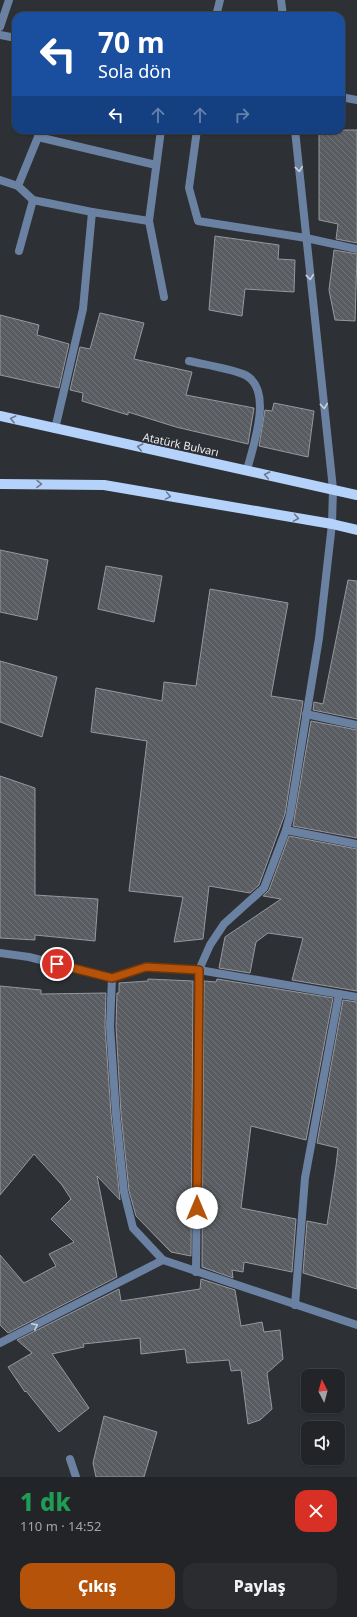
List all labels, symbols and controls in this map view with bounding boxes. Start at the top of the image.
text: 70 m [98,23,165,61]
icon: left [32,28,84,80]
text: Sola dön [98,59,171,83]
icon: left [105,104,127,126]
icon: ahead [147,104,169,126]
icon: ahead [189,104,211,126]
icon: right [231,104,253,126]
one-way arrow [294,166,303,172]
one-way arrow [306,274,315,280]
one-way arrow [319,403,328,409]
one-way arrow [10,416,17,424]
street label: Atatürk Bulvarı [142,429,220,459]
one-way arrow [137,444,144,452]
one-way arrow [264,471,271,479]
one-way arrow [36,480,42,488]
one-way arrow [165,491,171,500]
one-way arrow [293,513,299,522]
pin [40,947,74,981]
icon: arrive [46,953,68,975]
position arrow [176,1187,218,1229]
one-way arrow [31,1323,38,1331]
north arrow [301,1369,345,1413]
map controls [301,1369,345,1465]
button: sound [301,1421,345,1465]
text: 1 dk [20,1485,71,1518]
button: close [295,1490,337,1532]
text: 110 m · 14:52 [20,1517,101,1535]
button: Çıkış [20,1563,175,1609]
button: Paylaş [183,1563,337,1609]

